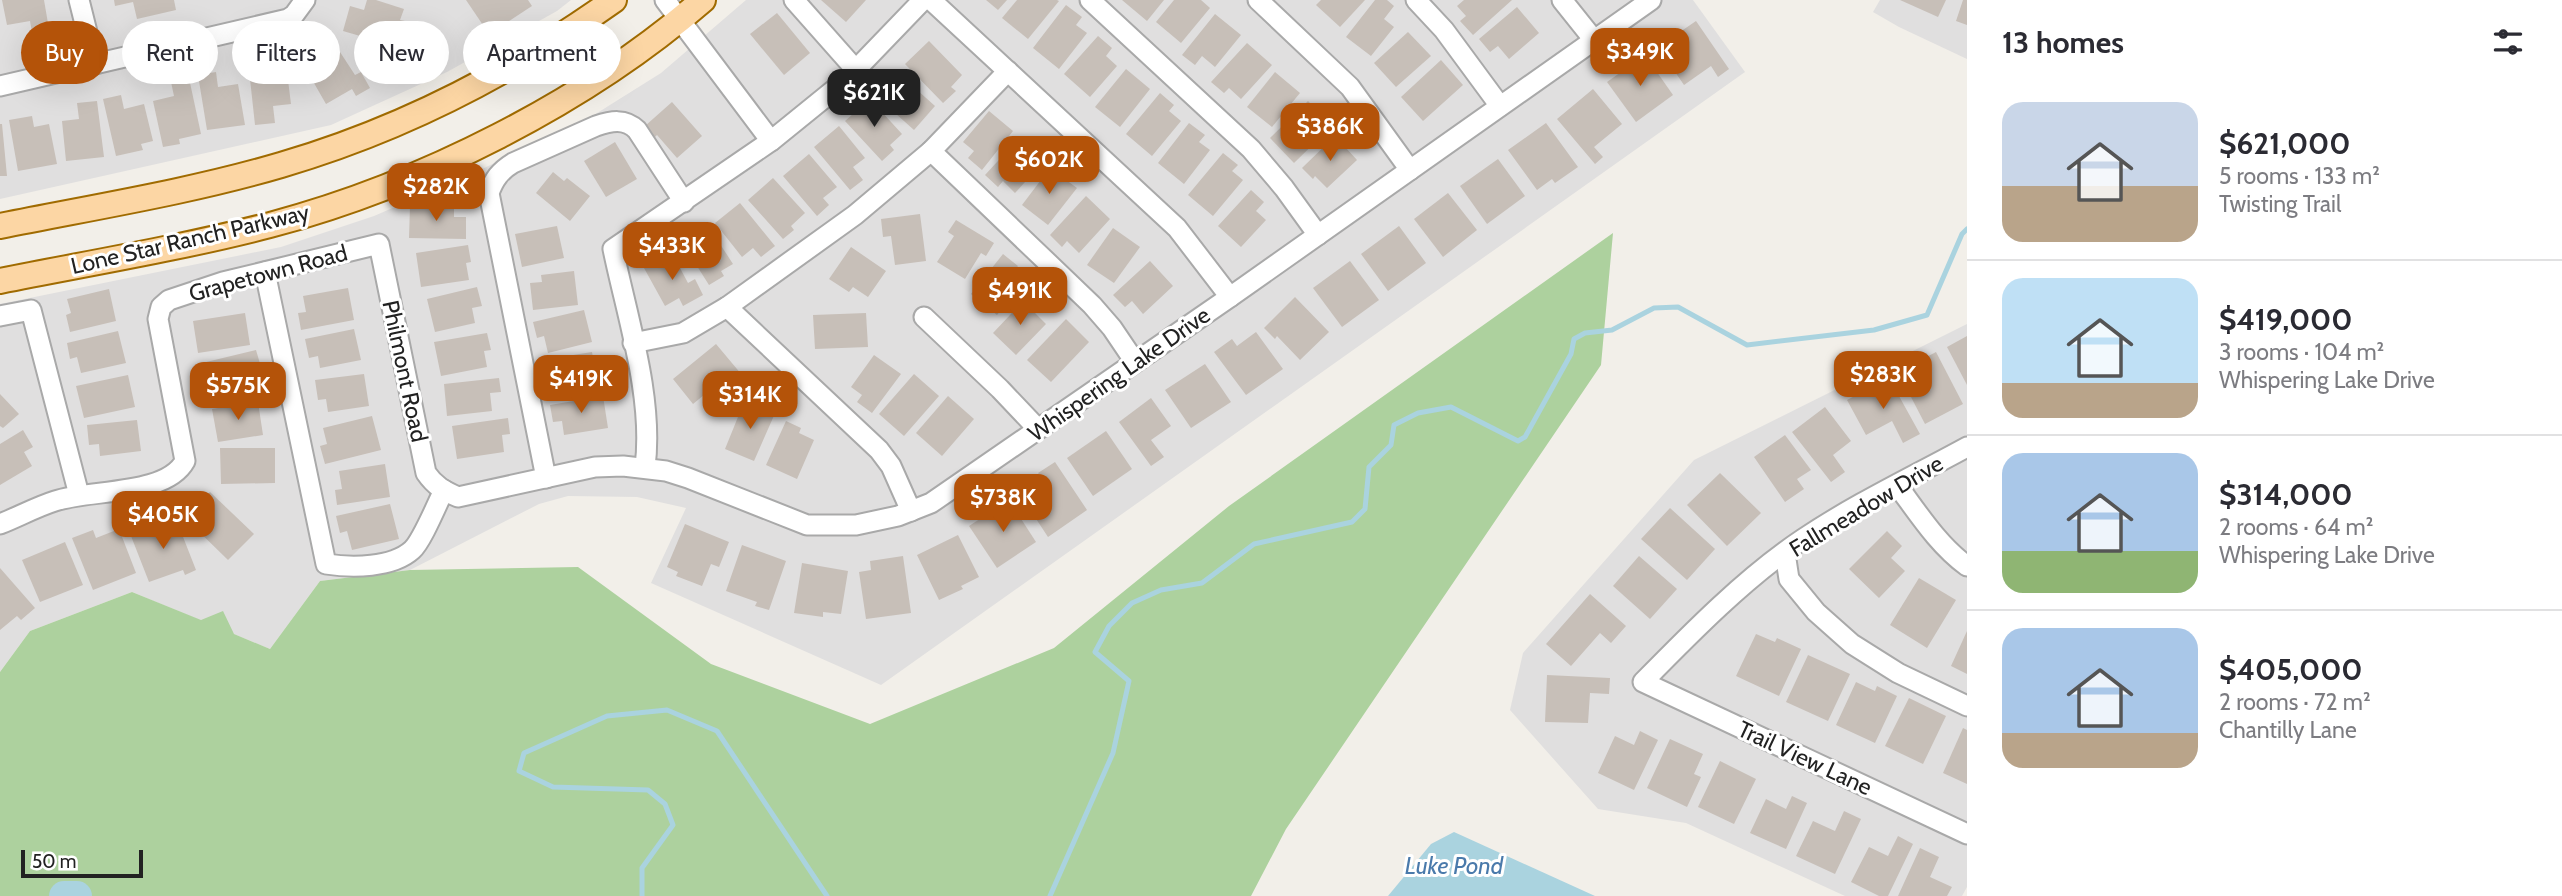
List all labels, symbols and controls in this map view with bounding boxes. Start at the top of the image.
chip: Buy [21,21,108,84]
chip: Rent [122,21,218,84]
chip: Filters [232,21,340,84]
chip: New [354,21,449,84]
chip: Apartment [463,21,621,84]
icon: filters [2489,23,2527,61]
text: 13 homes [2002,24,2124,61]
pin: $349K [1591,28,1689,88]
text: $349K [1606,37,1674,65]
pin: $621K [825,69,923,129]
text: $621K [843,78,905,106]
pin: $386K [1281,104,1379,163]
text: $386K [1297,112,1363,140]
text: $621,000 [2219,125,2350,162]
icon: home [2058,130,2142,214]
pin: $602K [1000,136,1098,196]
text: $602K [1014,145,1084,173]
text: 5 rooms · 133 m² [2219,162,2380,190]
pin: $282K [387,164,485,223]
text: $282K [403,172,469,200]
text: Twisting Trail [2219,190,2341,218]
street label: Lone Star Ranch Parkway [68,198,312,280]
pin: $433K [623,222,721,282]
text: $433K [639,231,705,259]
street label: Grapetown Road [186,238,350,308]
pin: $491K [971,268,1069,327]
text: $491K [988,276,1052,304]
street label: Philmont Road [376,298,434,444]
street label: Whispering Lake Drive [1023,301,1216,447]
text: $419,000 [2219,301,2352,338]
icon: home [2058,306,2142,390]
text: 3 rooms · 104 m² [2219,338,2384,366]
pin: $283K [1834,352,1932,411]
pin: $419K [532,356,630,415]
text: $283K [1850,360,1916,388]
pin: $575K [189,362,287,422]
text: $419K [549,364,613,392]
text: Whispering Lake Drive [2219,366,2435,394]
text: $575K [206,371,270,399]
pin: $314K [701,372,799,431]
text: $314K [719,380,781,408]
street label: Fallmeadow Drive [1784,449,1948,563]
pin: $738K [954,475,1052,534]
text: $314,000 [2219,476,2353,513]
icon: home [2058,481,2142,565]
text: $738K [970,483,1036,511]
pin: $405K [114,491,212,551]
text: $405K [128,500,198,528]
text: 2 rooms · 64 m² [2219,513,2373,541]
text: Whispering Lake Drive [2219,541,2435,569]
text: $405,000 [2219,651,2363,688]
icon: home [2058,656,2142,740]
text: 2 rooms · 72 m² [2219,688,2371,716]
street label: Trail View Lane [1734,715,1877,801]
text: Chantilly Lane [2219,716,2357,744]
scale bar [21,847,144,879]
text: 50 m [32,850,76,873]
water label: Luke Pond [1405,851,1504,880]

